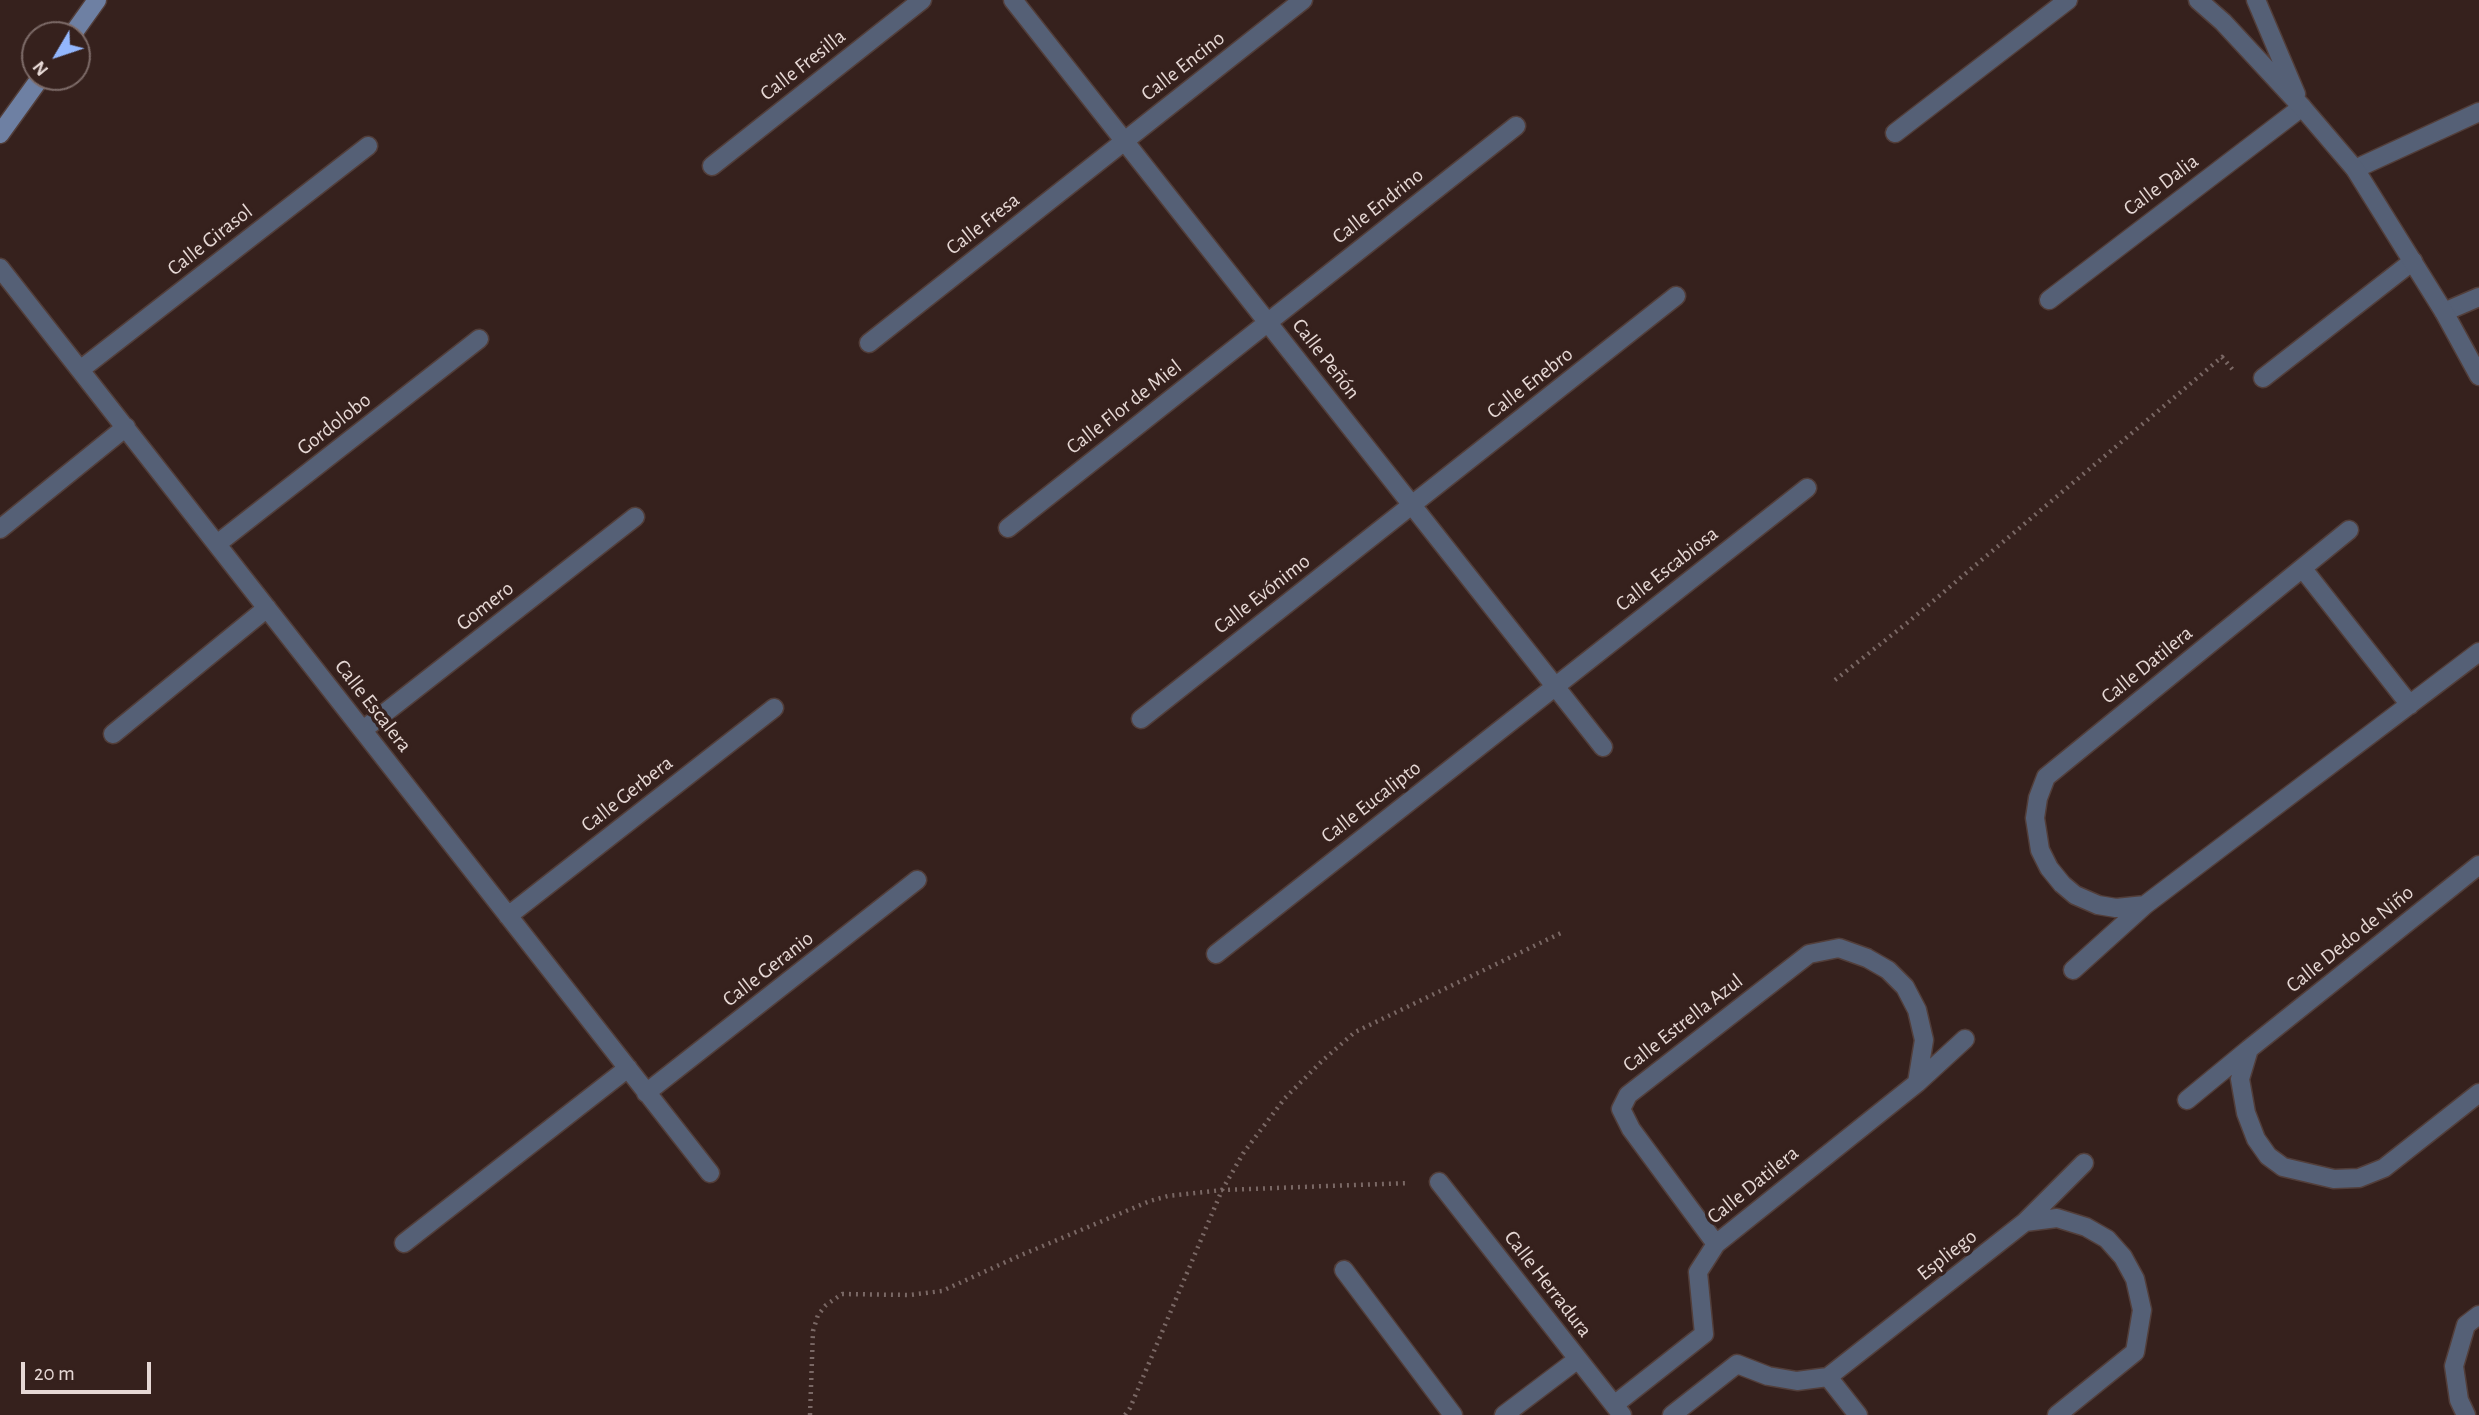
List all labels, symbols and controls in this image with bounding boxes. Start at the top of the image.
north arrow [21,21,91,91]
street label: Calle Fresilla [755,24,851,106]
street label: Calle Encino [1136,26,1230,106]
text: N [29,57,52,79]
street label: Calle Dalia [2119,149,2203,221]
street label: Calle Endrino [1327,163,1429,249]
street label: Calle Fresa [941,187,1025,261]
street label: Calle Girasol [162,199,258,281]
street label: Calle Peñón [1287,314,1365,404]
street label: Calle Enebro [1482,342,1578,424]
street label: Calle Flor de Miel [1061,354,1187,460]
street label: Gordolobo [292,387,376,461]
street label: Calle Escabiosa [1611,521,1723,617]
street label: Calle Evónimo [1209,549,1315,639]
street label: Gomero [451,576,519,636]
street label: Calle Datilera [2096,620,2198,710]
street label: Calle Escalera [329,655,417,757]
street label: Calle Gerbera [576,750,678,838]
street label: Calle Eucalipto [1316,755,1426,849]
street label: Calle Dedo de Niño [2281,880,2419,998]
street label: Calle Geranio [718,926,818,1012]
street label: Calle Estrella Azul [1618,968,1748,1078]
street label: Calle Datilera [1702,1140,1804,1230]
street label: Espliego [1912,1224,1982,1286]
street label: Calle Herradura [1499,1226,1597,1342]
scale bar [24,1348,154,1392]
text: 20 m [34,1363,75,1384]

